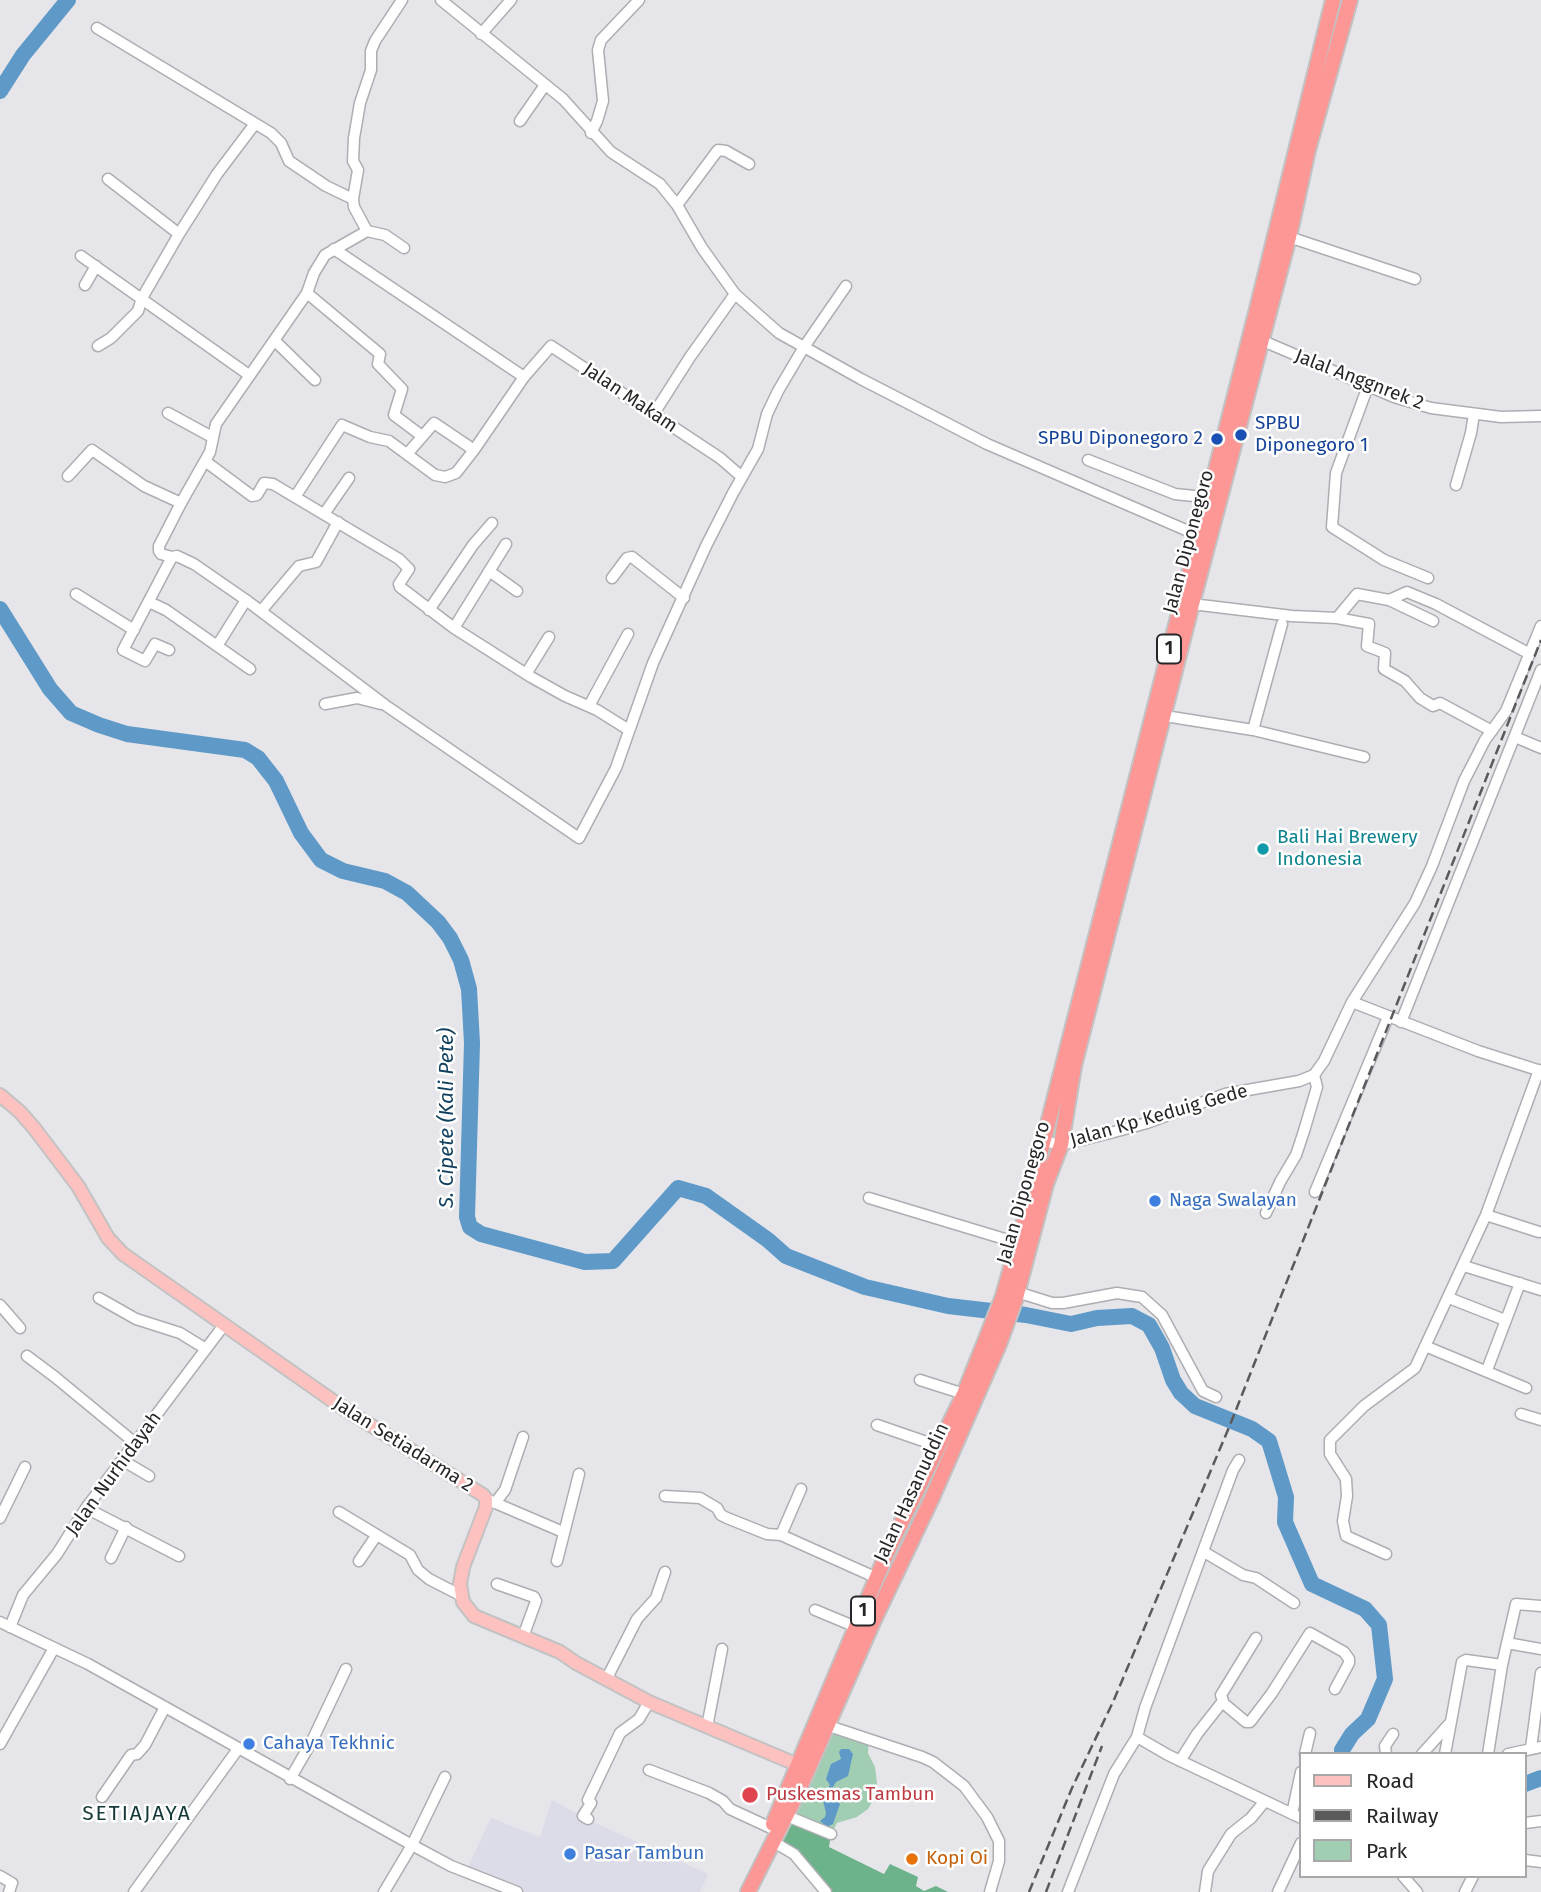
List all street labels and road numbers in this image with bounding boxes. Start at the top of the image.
street label: Jalal Anggnrek 2 [1291,345,1427,415]
street label: Jalan Makam [578,358,682,438]
street label: Jalan Diponegoro [1159,468,1219,616]
road number: 1 [1157,634,1181,664]
street label: Jalan Kp Keduig Gede [1068,1080,1250,1152]
street label: Jalan Diponegoro [993,1119,1055,1267]
street label: Jalan Setiadarma 2 [329,1393,477,1497]
street label: Jalan Nurhidayah [61,1408,167,1540]
street label: Jalan Hasanuddin [870,1420,954,1566]
road number: 1 [851,1596,875,1626]

